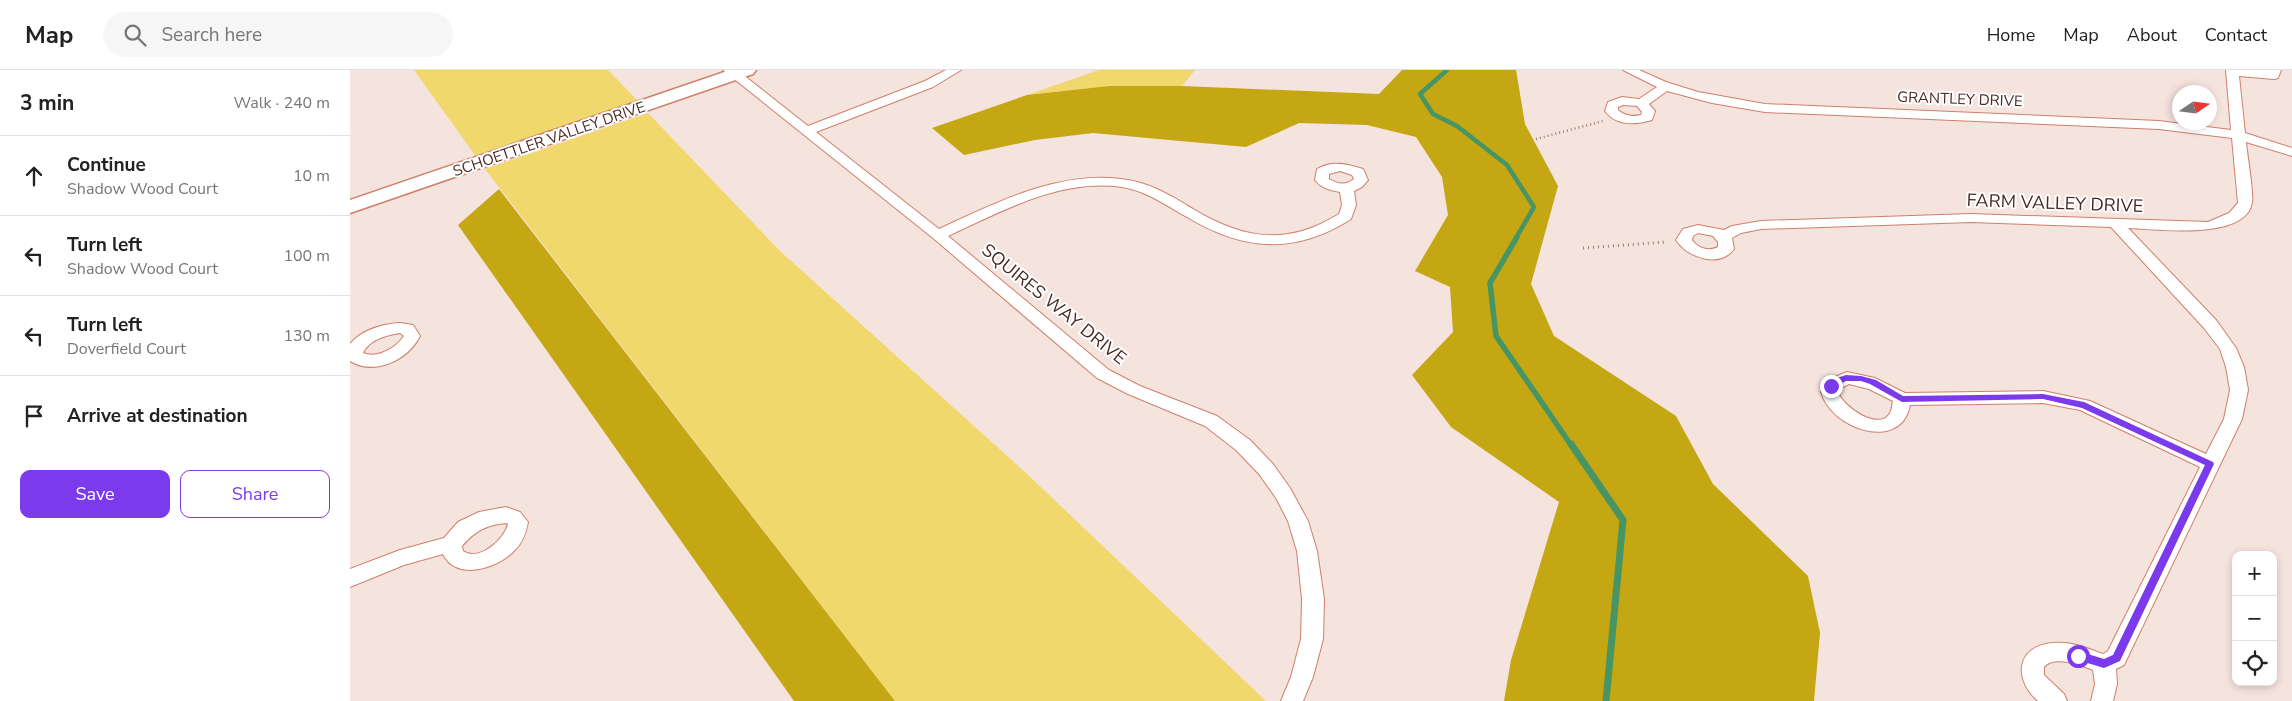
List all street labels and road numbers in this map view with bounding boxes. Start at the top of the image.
street label: GRANTLEY DRIVE [1897,87,2023,111]
street label: SCHOETTLER VALLEY DRIVE [450,97,648,181]
street label: FARM VALLEY DRIVE [1966,188,2144,218]
street label: SQUIRES WAY DRIVE [977,238,1131,370]

